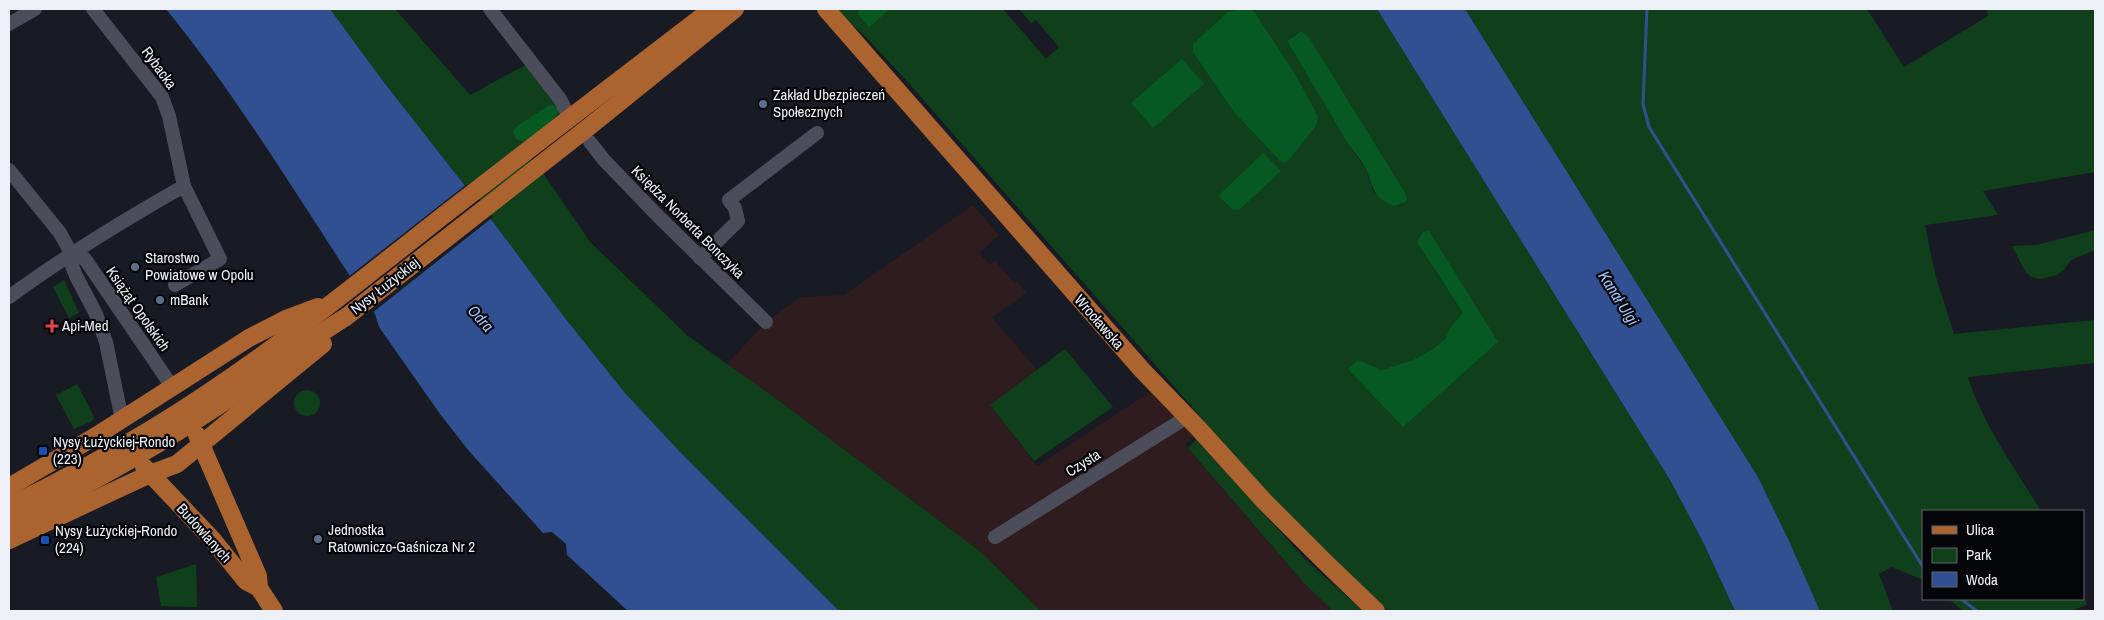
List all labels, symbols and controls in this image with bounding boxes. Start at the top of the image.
street label: Rybacka [137,42,182,93]
place label: Zakład Ubezpieczeń Społecznych [773,84,885,122]
marker: Zakład Ubezpieczeń Społecznych [757,98,769,110]
street label: Księdza Norberta Bonczyka [627,160,750,283]
place label: Starostwo Powiatowe w Opolu [145,247,254,285]
street label: Nysy Łużyckiej [346,252,423,319]
marker: Starostwo Powiatowe w Opolu [129,261,141,273]
street label: Książąt Opolskich [101,262,175,355]
water label: Kanał Ulgi [1594,267,1645,330]
place label: mBank [170,289,209,310]
street label: Wrocławska [1070,290,1129,354]
marker: mBank [154,294,166,306]
water label: Odra [463,300,499,336]
place label: Api-Med [61,315,109,336]
marker: Api-Med [46,320,58,332]
place label: Nysy Łużyckiej-Rondo (223) [53,431,176,469]
street label: Czysta [1061,444,1104,481]
marker: Nysy Łużyckiej-Rondo (223) [37,445,49,457]
street label: Budowlanych [172,498,237,567]
legend [1922,510,2084,600]
place label: Jednostka Ratowniczo-Gaśnicza Nr 2 [328,519,475,557]
text: Ulica [1966,519,1994,540]
place label: Nysy Łużyckiej-Rondo (224) [55,520,178,558]
marker: Jednostka Ratowniczo-Gaśnicza Nr 2 [312,533,324,545]
marker: Nysy Łużyckiej-Rondo (224) [39,534,51,546]
text: Park [1966,544,1992,565]
text: Woda [1966,569,1998,590]

